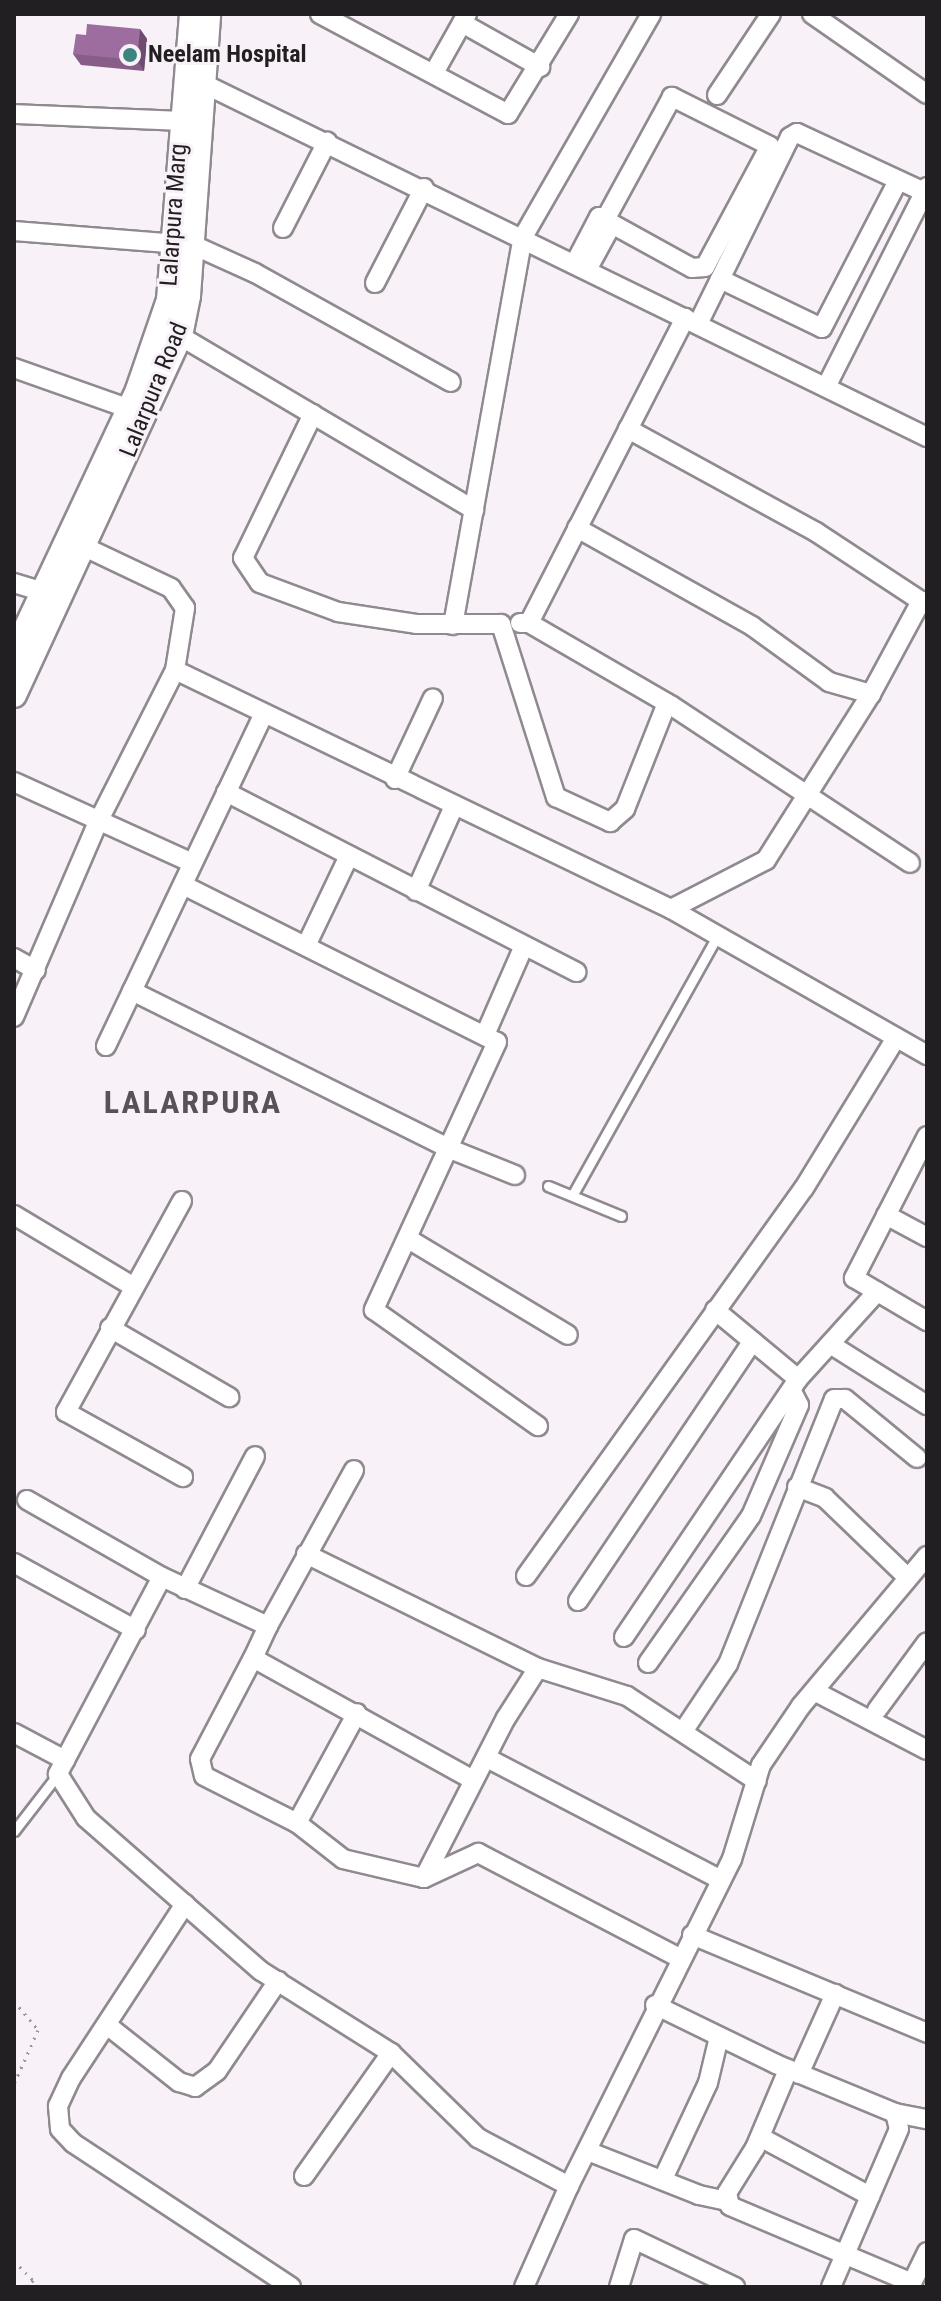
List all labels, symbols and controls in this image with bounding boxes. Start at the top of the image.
place label: Neelam Hospital [148,41,307,69]
marker: Neelam Hospital [119,44,141,66]
street label: Lalarpura Marg [155,143,193,287]
street label: Lalarpura Road [114,318,194,462]
district label: LALARPURA [104,1083,282,1121]

